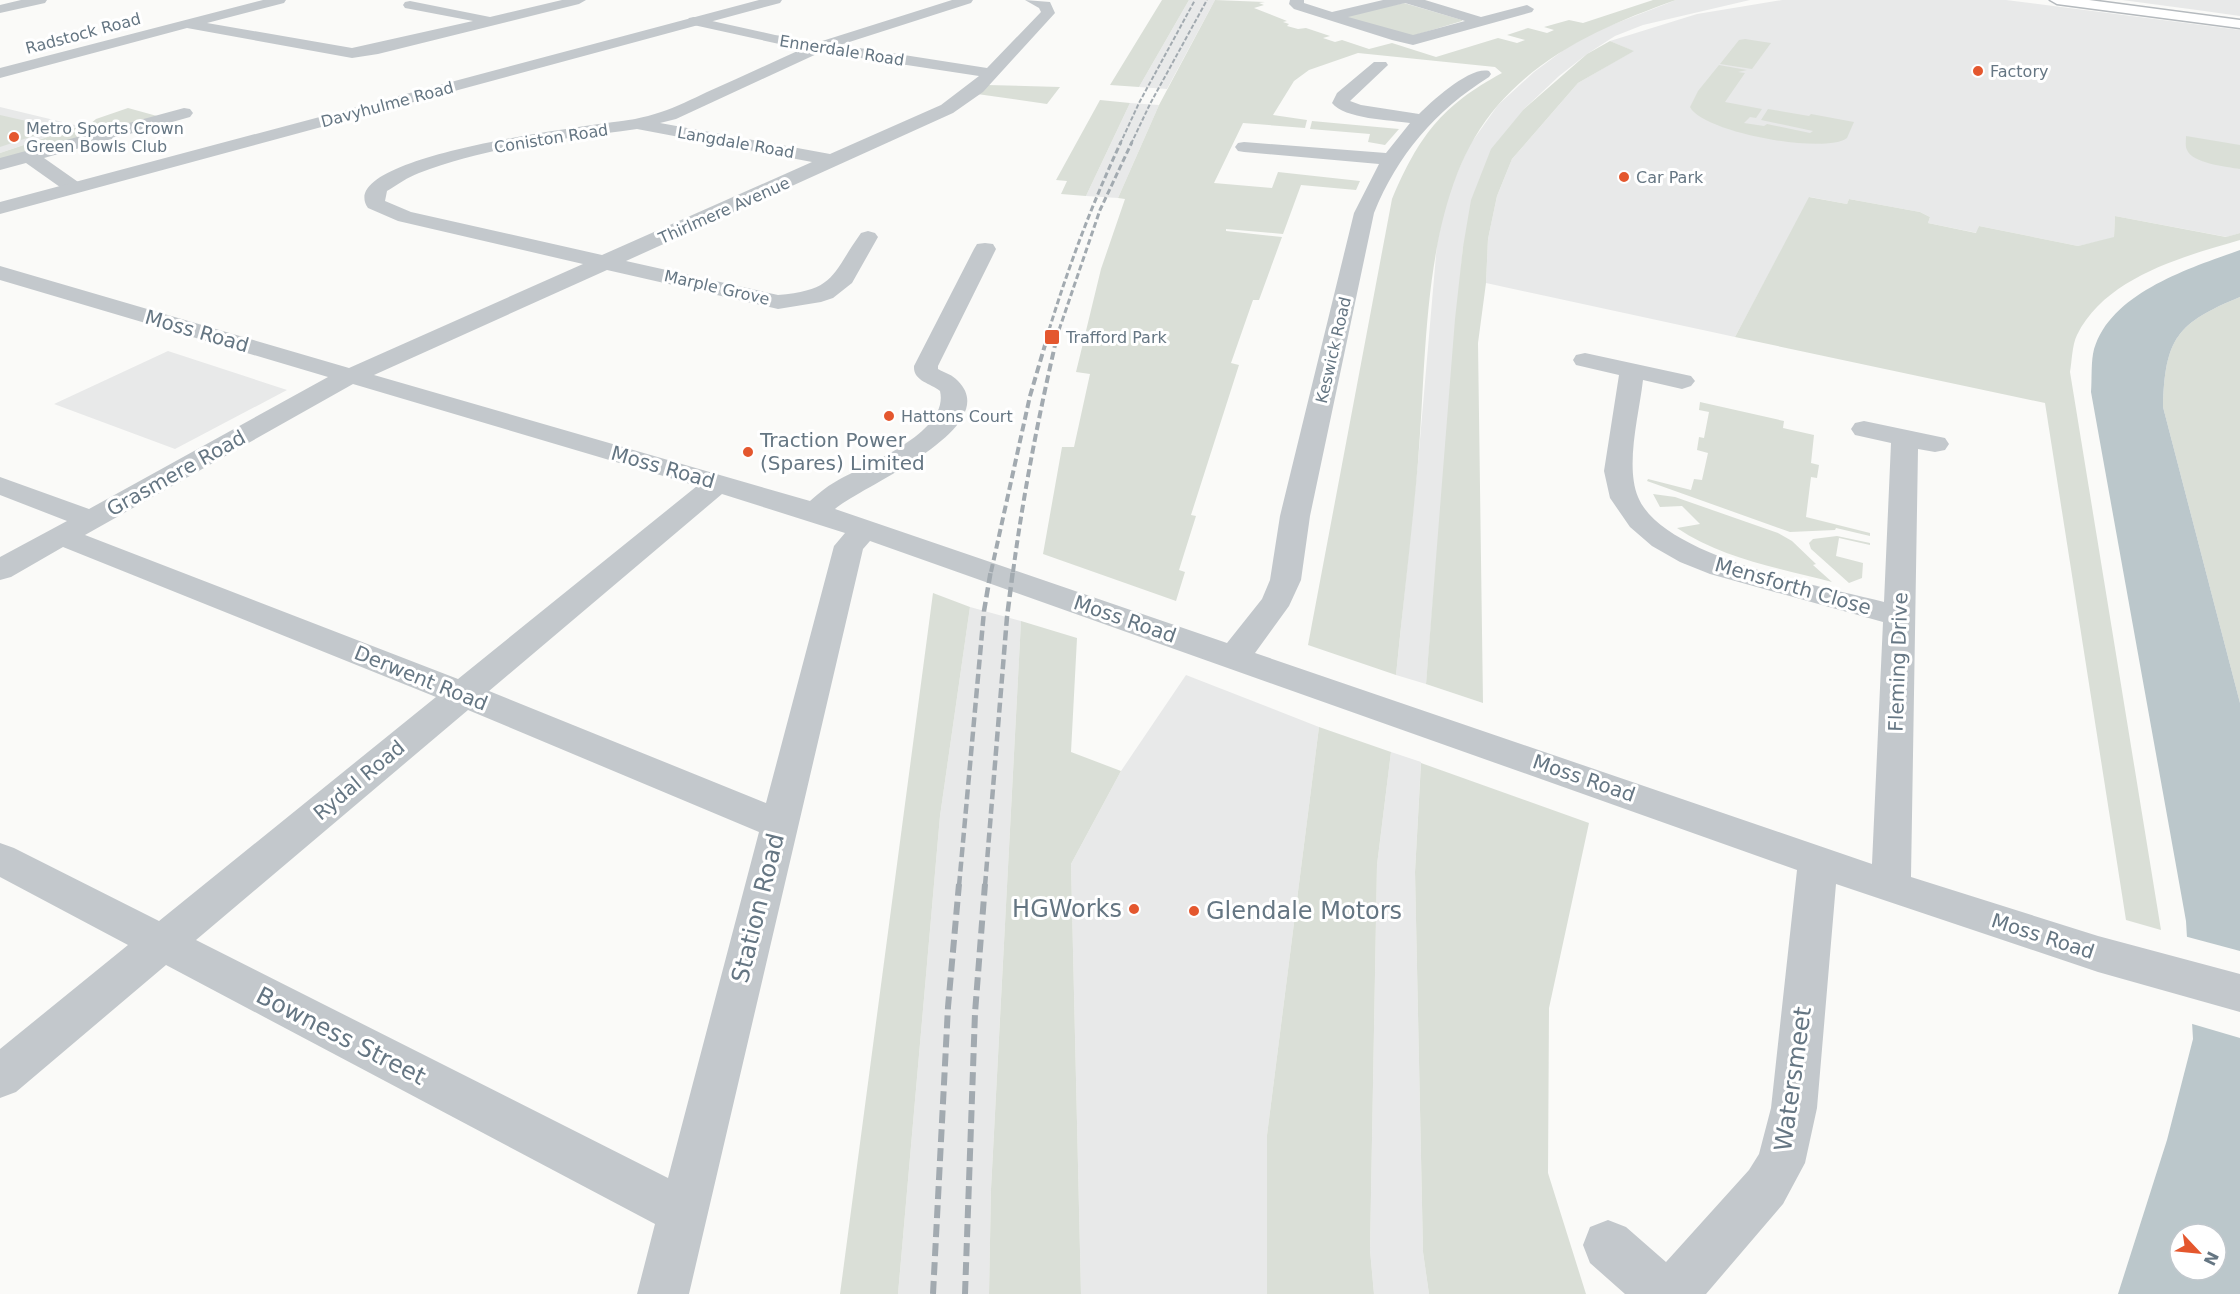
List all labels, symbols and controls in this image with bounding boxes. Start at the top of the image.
street label: Radstock Road [23,9,143,58]
street label: Ennerdale Road [778,31,906,70]
place label: Factory [1990,62,2048,81]
marker: Factory [1971,64,1985,78]
street label: Davyhulme Road [319,78,455,131]
place label: Metro Sports Crown Green Bowls Club [26,119,184,156]
street label: Coniston Road [493,120,610,157]
street label: Langdale Road [676,123,796,162]
marker: Metro Sports Crown Green Bowls Club [7,130,21,144]
place label: Car Park [1636,168,1704,187]
marker: Car Park [1617,170,1631,184]
street label: Thirlmere Avenue [655,173,793,248]
street label: Marple Grove [662,266,771,309]
street label: Keswick Road [1312,295,1355,405]
street label: Moss Road [142,305,252,357]
marker: Trafford Park [1043,328,1061,346]
place label: Trafford Park [1065,328,1167,347]
place label: Hattons Court [901,407,1013,426]
marker: Hattons Court [882,409,896,423]
street label: Grasmere Road [102,425,250,521]
place label: Traction Power (Spares) Limited [759,428,925,475]
street label: Moss Road [608,441,718,493]
marker: Traction Power (Spares) Limited [741,445,755,459]
street label: Mensforth Close [1712,552,1874,620]
street label: Moss Road [1071,590,1179,648]
street label: Fleming Drive [1884,592,1912,732]
street label: Derwent Road [351,640,491,716]
street label: Rydal Road [309,735,409,825]
street label: Moss Road [1530,749,1638,807]
street label: Station Road [726,830,790,986]
place label: HGWorks [1012,895,1122,923]
place label: Glendale Motors [1206,897,1402,925]
marker: HGWorks [1127,902,1141,916]
marker: Glendale Motors [1187,904,1201,918]
street label: Moss Road [1988,908,2098,964]
street label: Bowness Street [252,981,430,1091]
street label: Watersmeet [1769,1005,1817,1153]
north arrow [2168,1222,2228,1282]
text: N [2200,1248,2223,1269]

